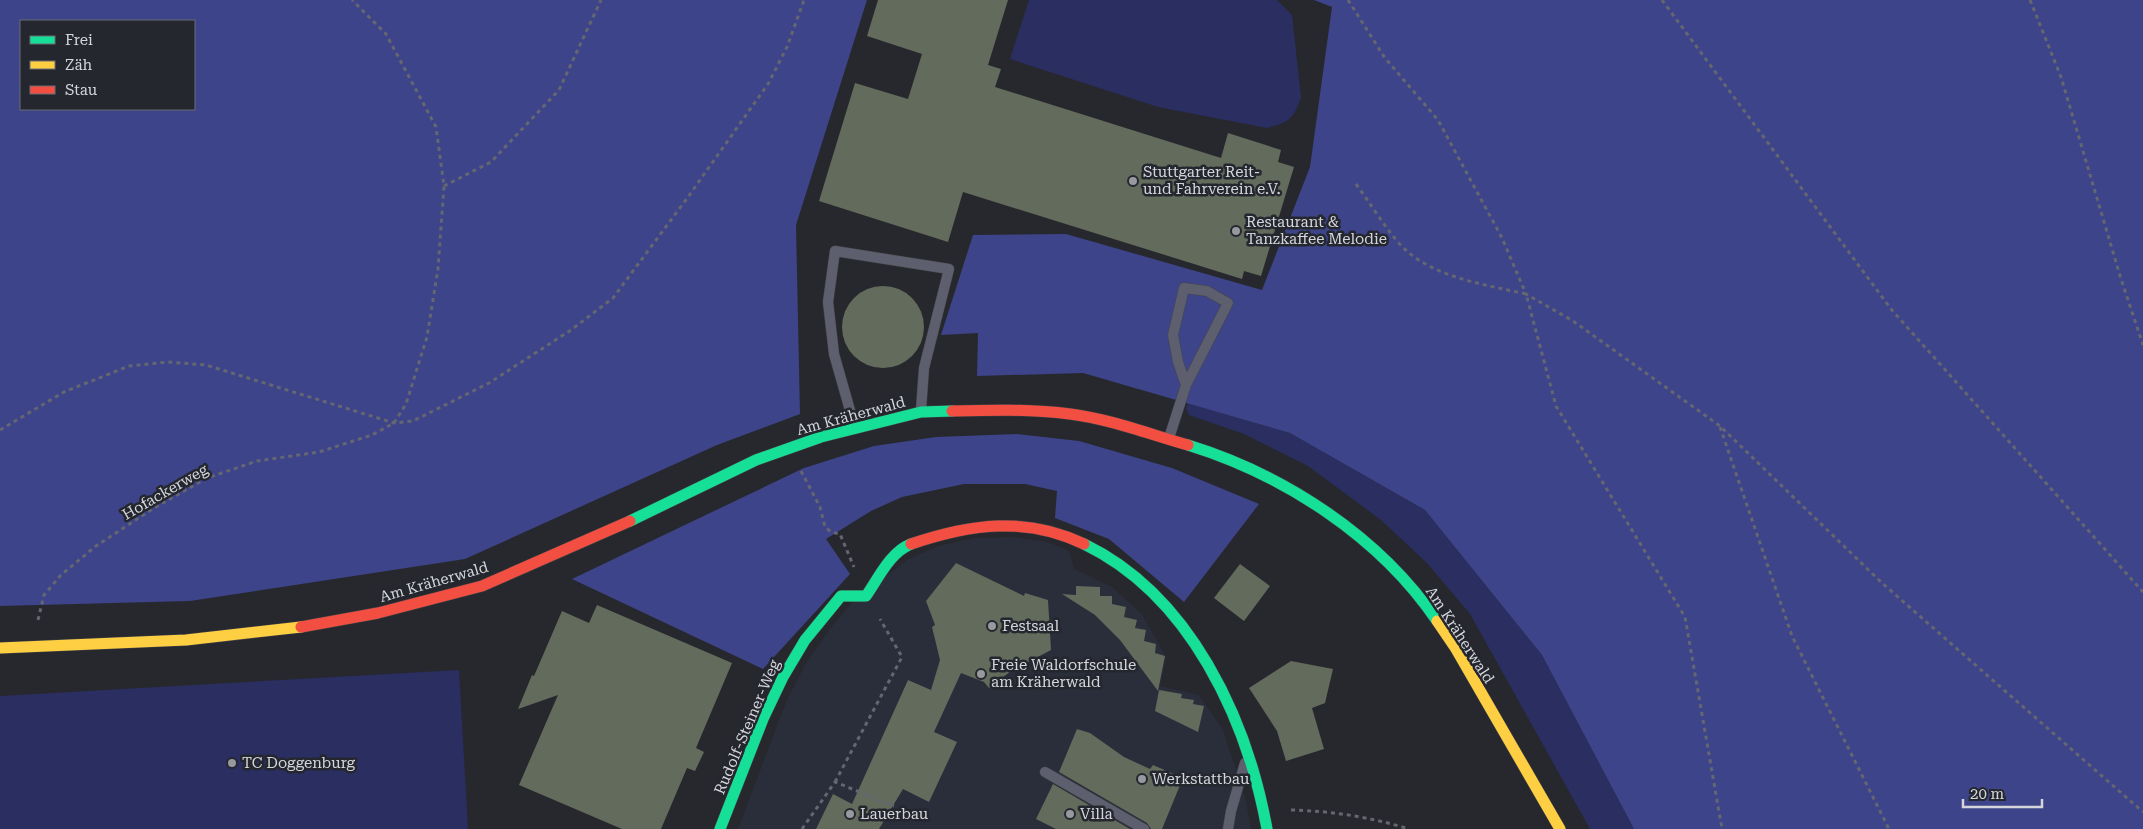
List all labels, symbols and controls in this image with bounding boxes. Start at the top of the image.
legend [20,20,195,110]
text: Frei [65,31,93,49]
text: Zäh [65,56,93,74]
text: Stau [65,81,98,99]
place label: Stuttgarter Reit- und Fahrverein e.V. [1143,163,1281,198]
marker: Stuttgarter Reit- und Fahrverein e.V. [1127,175,1139,187]
place label: Restaurant & Tanzkaffee Melodie [1246,213,1387,248]
marker: Restaurant & Tanzkaffee Melodie [1230,225,1242,237]
street label: Am Kräherwald [795,393,908,439]
street label: Hofackerweg [119,460,211,524]
street label: Am Kräherwald [378,558,491,606]
street label: Am Kräherwald [1422,583,1498,687]
place label: Festsaal [1002,617,1059,635]
marker: Festsaal [986,620,998,632]
street label: Rudolf-Steiner-Weg [710,656,784,797]
place label: Freie Waldorfschule am Kräherwald [991,656,1136,691]
marker: Freie Waldorfschule am Kräherwald [975,668,987,680]
place label: TC Doggenburg [242,754,356,772]
marker: TC Doggenburg [226,757,238,769]
place label: Werkstattbau [1152,770,1250,788]
marker: Werkstattbau [1136,773,1148,785]
scale bar [1963,776,2042,808]
text: 20 m [1970,785,2005,803]
place label: Lauerbau [860,805,929,823]
place label: Villa [1080,805,1113,823]
marker: Lauerbau [844,808,856,820]
marker: Villa [1064,808,1076,820]

